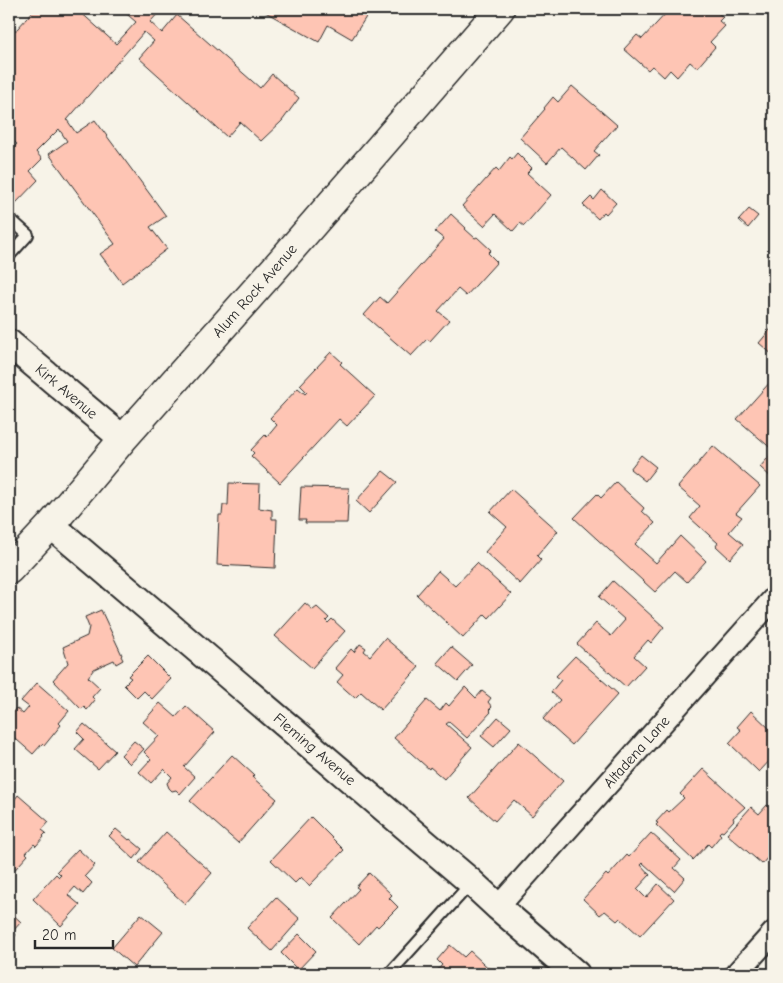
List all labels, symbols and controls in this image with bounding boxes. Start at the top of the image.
street label: Alum Rock Avenue [208,240,301,341]
street label: Kirk Avenue [32,360,102,423]
street label: Fleming Avenue [270,709,360,789]
street label: Altadena Lane [600,712,674,792]
scale bar [35,918,112,950]
text: 20 m [42,926,76,944]

